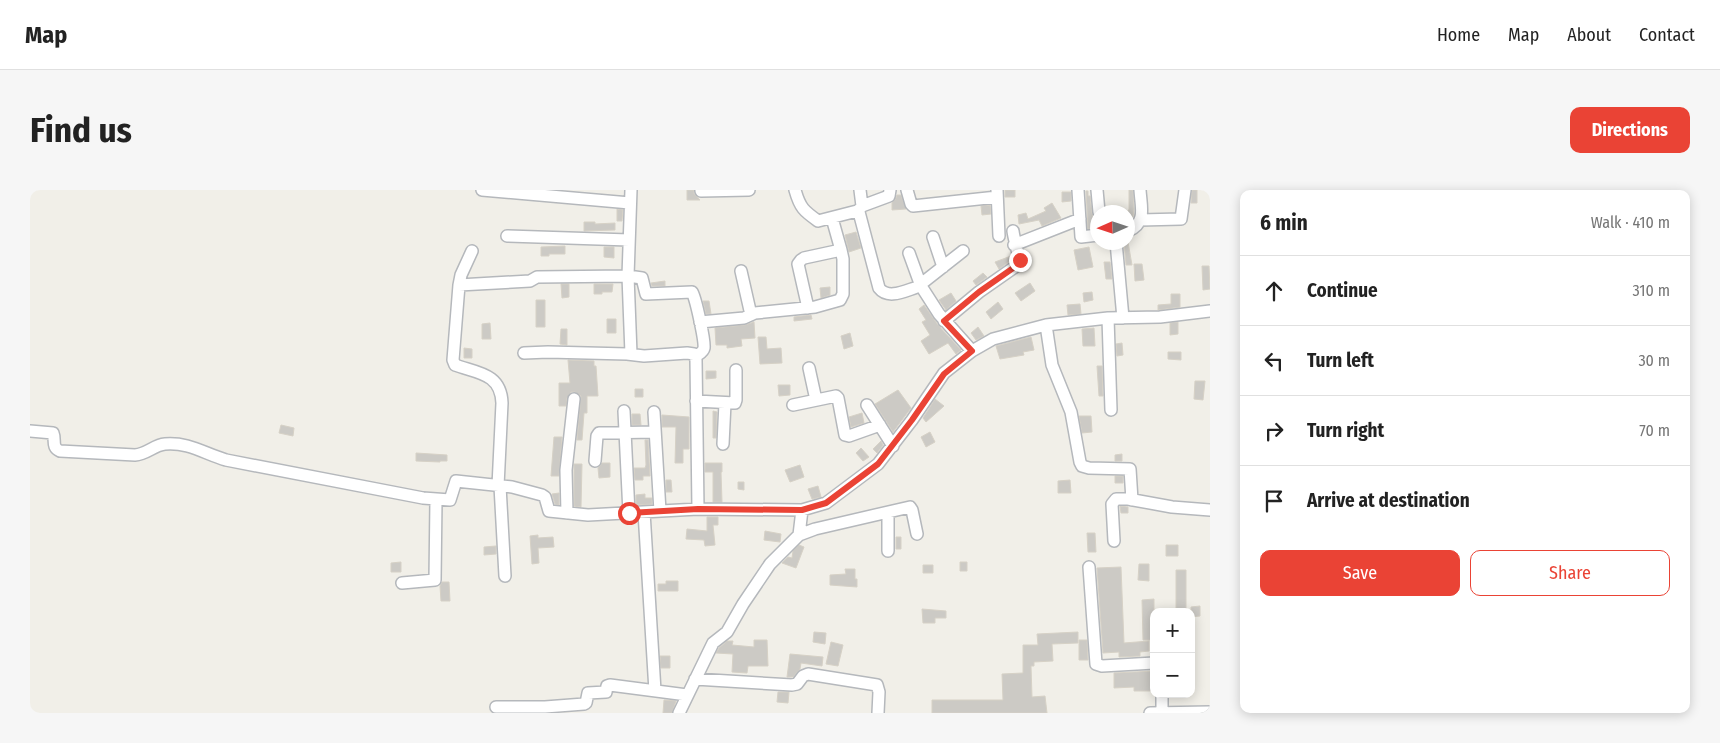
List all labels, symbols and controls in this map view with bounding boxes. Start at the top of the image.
text: Map [25,21,67,49]
text: Home [1437,24,1480,46]
text: Map [1508,24,1539,46]
text: About [1567,24,1611,46]
text: Contact [1639,24,1695,46]
button: Directions [1570,107,1690,153]
text: Find us [30,109,132,151]
north arrow [1090,205,1135,250]
text: 6 min [1260,210,1308,236]
text: Walk · 410 m [1591,213,1670,232]
route end [1009,249,1032,272]
icon: ahead [1260,277,1288,305]
text: Continue [1307,279,1378,302]
text: 310 m [1633,281,1670,300]
icon: left [1260,347,1288,375]
text: Turn left [1307,349,1374,372]
text: 30 m [1638,351,1670,370]
icon: right [1260,417,1288,445]
text: Turn right [1307,419,1384,442]
text: 70 m [1639,421,1670,440]
icon: arrive [1260,487,1288,515]
text: Arrive at destination [1307,489,1470,512]
route start [618,502,641,525]
button: Save [1260,550,1460,596]
button: Share [1470,550,1670,596]
map controls [1150,608,1195,698]
button: + [1150,608,1195,653]
button: − [1150,653,1195,698]

